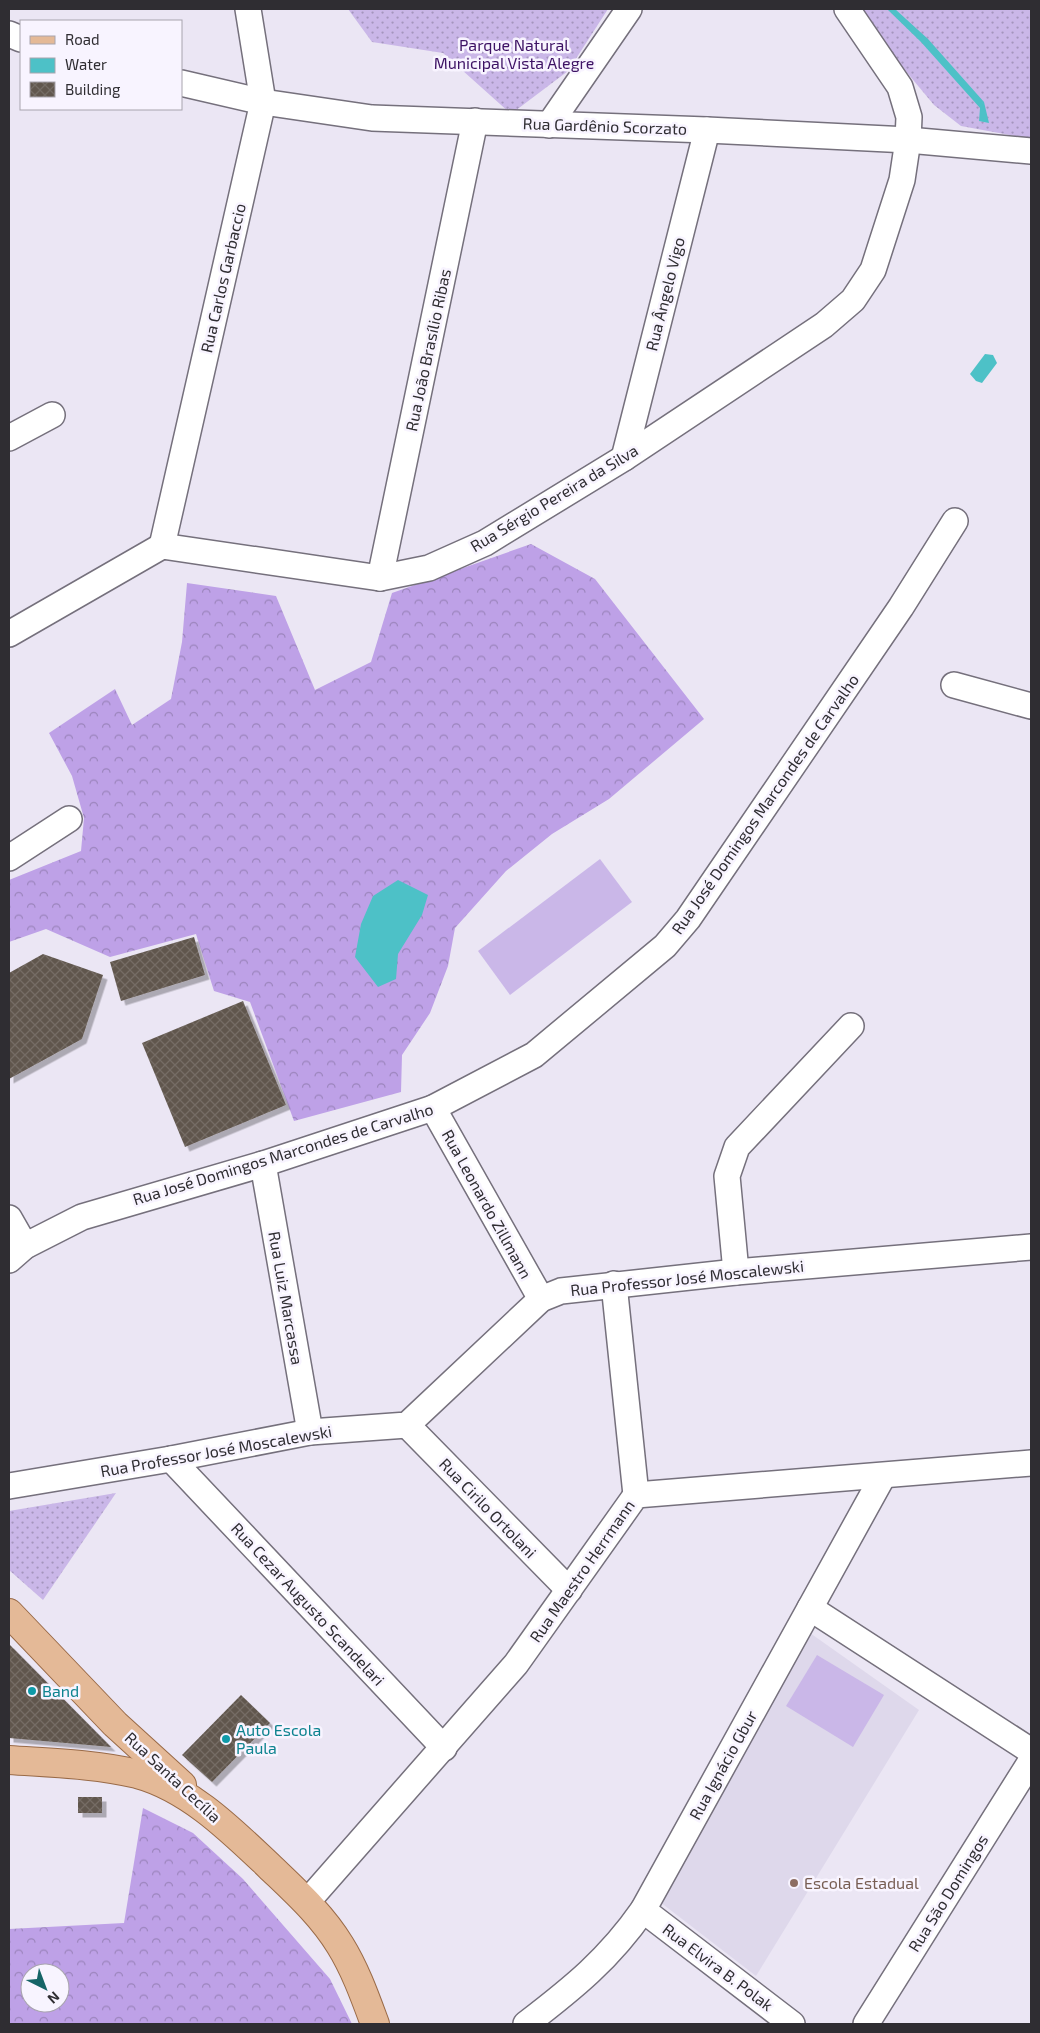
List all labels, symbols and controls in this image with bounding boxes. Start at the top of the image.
legend [20,20,182,110]
text: Road [65,30,100,48]
park label: Parque Natural Municipal Vista Alegre [434,35,594,72]
text: Water [65,55,107,73]
text: Building [65,80,121,98]
street label: Rua Gardênio Scorzato [523,113,688,138]
street label: Rua Carlos Garbaccio [196,201,249,355]
street label: Rua Ângelo Vigo [641,235,688,353]
street label: Rua João Brasílio Ribas [401,267,454,433]
street label: Rua Sérgio Pereira da Silva [466,440,641,555]
street label: Rua José Domingos Marcondes de Carvalho [667,670,862,937]
street label: Rua José Domingos Marcondes de Carvalho [130,1099,435,1208]
street label: Rua Leonardo Zillmann [439,1126,536,1282]
street label: Rua Luiz Marcassa [265,1230,308,1366]
street label: Rua Professor José Moscalewski [569,1256,805,1299]
street label: Rua Professor José Moscalewski [99,1421,333,1480]
street label: Rua Cirilo Ortolani [436,1454,541,1561]
street label: Rua Maestro Herrmann [525,1496,638,1646]
street label: Rua Cezar Augusto Scandelari [228,1518,389,1689]
place label: Band [42,1681,79,1700]
marker: Band [26,1685,38,1697]
street label: Rua Ignácio Gbur [685,1706,761,1823]
place label: Auto Escola Paula [236,1720,321,1757]
street label: Rua Santa Cecília [122,1727,225,1826]
marker: Auto Escola Paula [220,1733,232,1745]
street label: Rua São Domingos [904,1831,991,1955]
place label: Escola Estadual [804,1873,919,1892]
marker: Escola Estadual [788,1877,800,1889]
street label: Rua Elvira B. Polak [659,1919,777,2014]
north arrow [20,1963,70,2013]
text: N [45,1988,63,2008]

